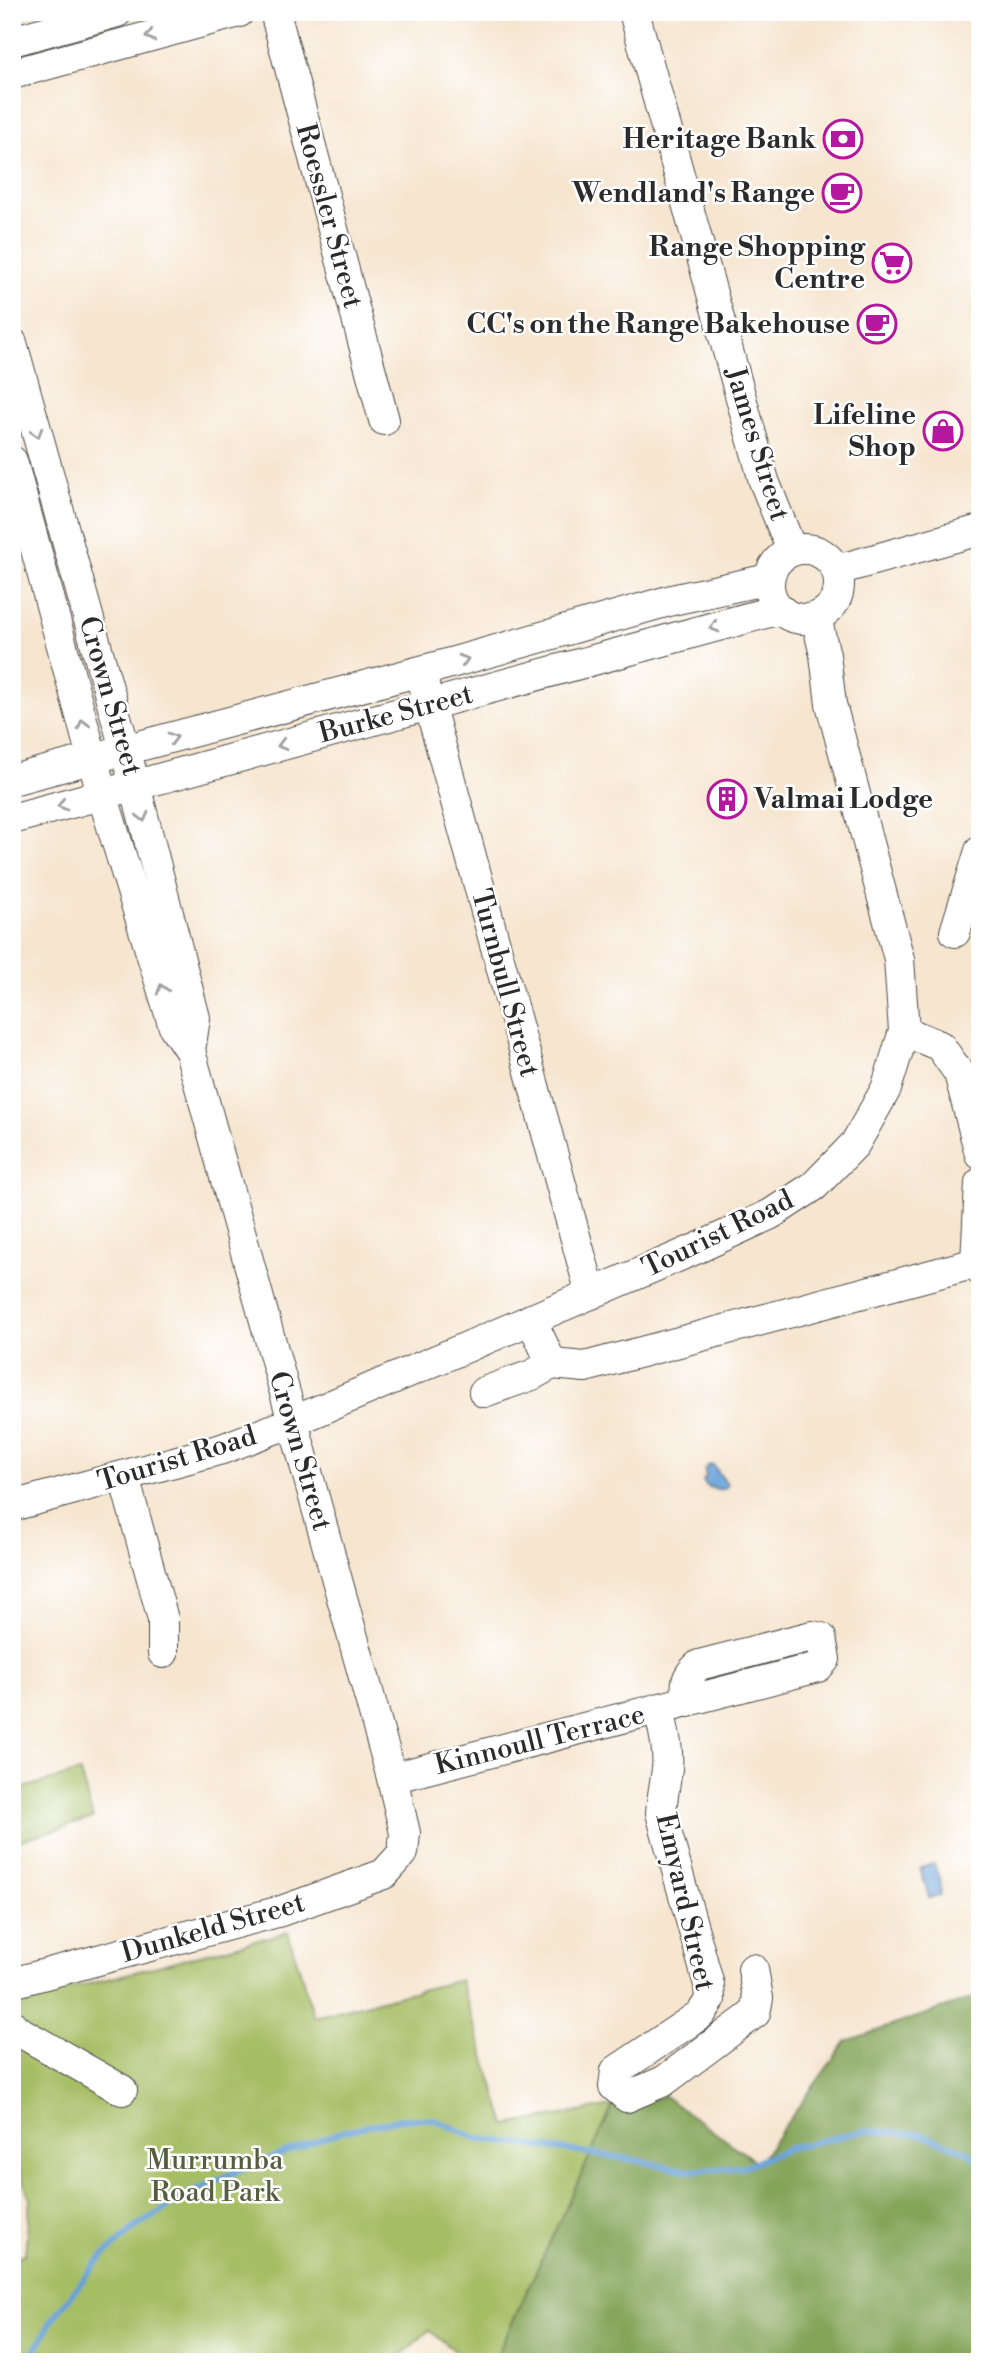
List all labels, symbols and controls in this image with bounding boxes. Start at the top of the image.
one-way arrow [144,28,156,43]
bank icon: Heritage Bank [822,118,864,160]
street label: Roessler Street [288,120,370,312]
place label: Heritage Bank [622,122,817,157]
cafe icon: Wendland's Range [821,172,863,214]
place label: Wendland's Range [571,176,815,211]
place label: Range Shopping Centre [649,230,866,297]
supermarket icon: Range Shopping Centre [871,242,913,284]
cafe icon: CC's on the Range Bakehouse [856,303,898,345]
place label: CC's on the Range Bakehouse [466,307,850,342]
street label: James Street [717,362,797,525]
place label: Lifeline Shop [813,398,916,465]
shop icon: Lifeline Shop [922,410,964,452]
one-way arrow [29,426,43,438]
street label: Crown Street [71,612,149,780]
one-way arrow [708,619,720,633]
one-way arrow [458,653,470,668]
street label: Burke Street [314,677,477,752]
one-way arrow [77,718,91,730]
one-way arrow [167,732,179,746]
one-way arrow [276,737,288,752]
building icon: Valmai Lodge [706,778,748,820]
place label: Valmai Lodge [753,782,933,817]
one-way arrow [56,797,68,811]
one-way arrow [135,811,150,823]
street label: Turnbull Street [463,885,547,1081]
one-way arrow [156,983,171,995]
street label: Tourist Road [637,1182,799,1286]
street label: Crown Street [261,1367,339,1535]
street label: Tourist Road [94,1418,261,1500]
street label: Kinnoull Terrace [431,1697,649,1783]
street label: Emyard Street [648,1810,722,1994]
street label: Dunkeld Street [117,1885,309,1971]
park label: Murrumba Road Park [147,2143,284,2210]

